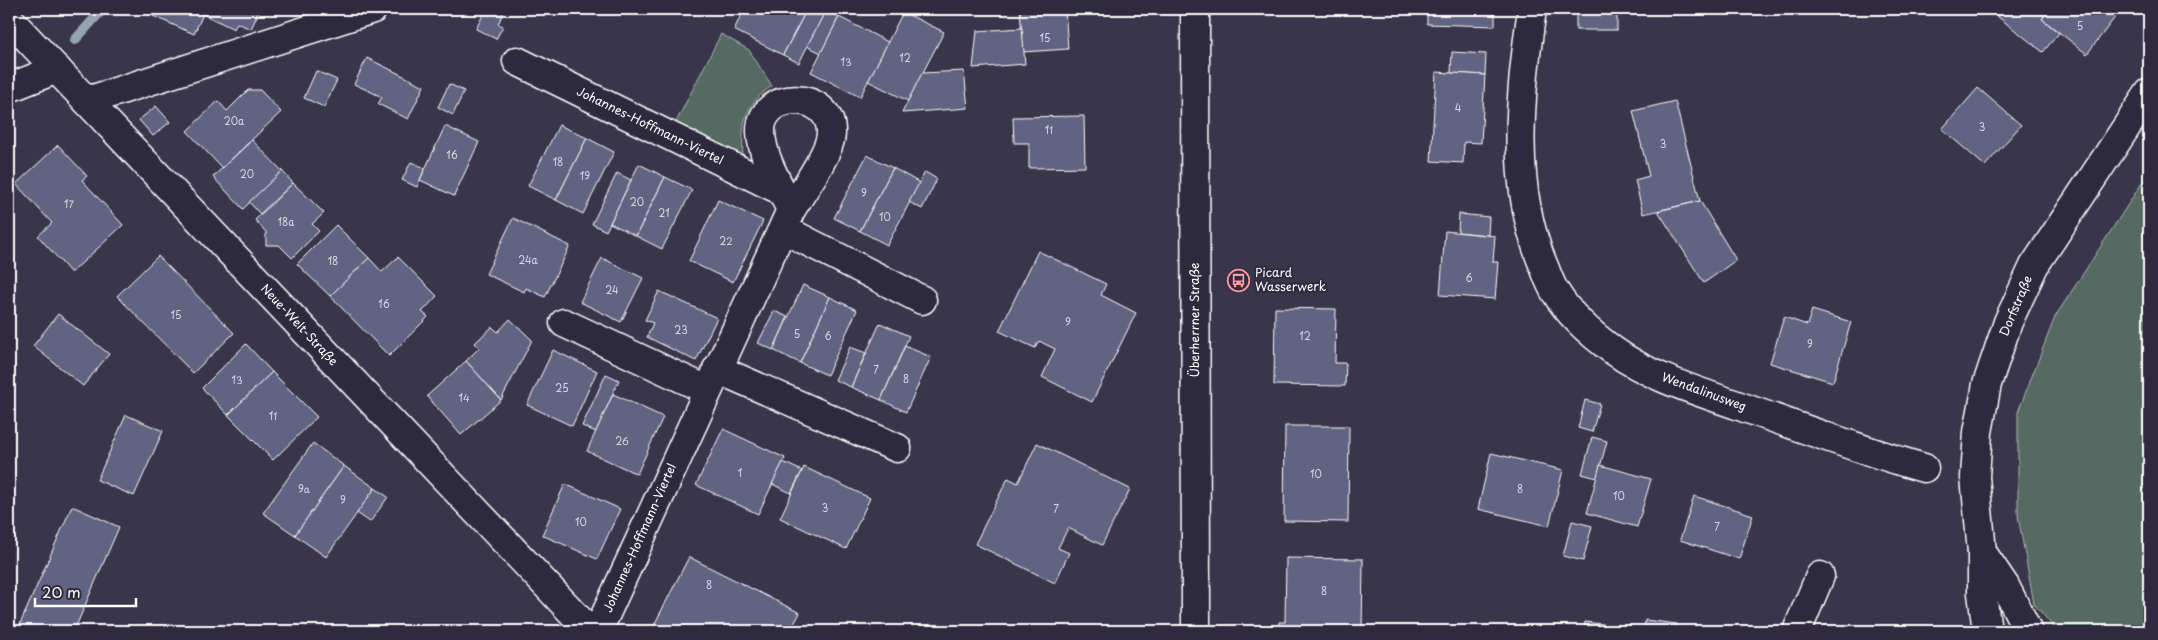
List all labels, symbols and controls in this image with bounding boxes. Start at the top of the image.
house number: 5 [2077,18,2083,33]
house number: 15 [1040,30,1050,45]
house number: 12 [899,50,911,65]
house number: 13 [840,54,852,69]
street label: Johannes-Hoffmann-Viertel [574,82,727,169]
house number: 4 [1455,100,1462,115]
house number: 20a [224,113,245,128]
house number: 3 [1979,119,1985,134]
house number: 11 [1045,122,1053,137]
house number: 3 [1660,136,1666,151]
house number: 16 [446,147,458,162]
house number: 18 [553,154,563,169]
house number: 20 [240,166,254,181]
house number: 19 [580,168,590,183]
house number: 9 [861,185,867,200]
house number: 20 [630,194,644,209]
house number: 17 [64,196,75,211]
house number: 21 [658,205,670,220]
house number: 10 [879,209,891,224]
house number: 18a [278,214,295,229]
house number: 22 [719,233,733,248]
house number: 24a [518,252,539,267]
house number: 18 [328,253,338,268]
street label: Überherrner Straße [1185,263,1203,377]
place label: Picard Wasserwerk [1255,263,1326,295]
bus stop icon: Picard Wasserwerk [1227,268,1251,292]
house number: 6 [1465,270,1473,285]
street label: Dorfstraße [1994,272,2036,339]
street label: Neue-Welt-Straße [257,279,342,369]
house number: 24 [605,282,619,297]
house number: 16 [378,296,390,311]
house number: 15 [171,307,181,322]
house number: 9 [1065,314,1071,329]
house number: 23 [674,322,688,337]
house number: 5 [794,326,800,341]
house number: 6 [824,328,832,343]
house number: 12 [1299,328,1311,343]
house number: 9 [1807,336,1813,351]
house number: 7 [873,362,879,377]
street label: Wendalinusweg [1660,367,1749,415]
house number: 8 [903,371,909,386]
house number: 13 [231,372,243,387]
house number: 25 [555,380,569,395]
house number: 14 [458,390,470,405]
house number: 11 [269,408,277,423]
house number: 26 [615,433,629,448]
street label: Johannes-Hoffmann-Viertel [598,460,680,615]
house number: 1 [738,465,742,480]
house number: 10 [1310,466,1322,481]
house number: 9a [298,481,311,496]
house number: 8 [1517,481,1523,496]
house number: 10 [1613,488,1625,503]
house number: 9 [340,492,346,507]
house number: 3 [822,500,828,515]
house number: 7 [1053,501,1059,516]
house number: 10 [575,514,587,529]
house number: 7 [1714,519,1720,534]
scale bar [35,575,136,607]
house number: 8 [706,577,712,592]
text: 20 m [42,580,81,603]
house number: 8 [1321,583,1327,598]

